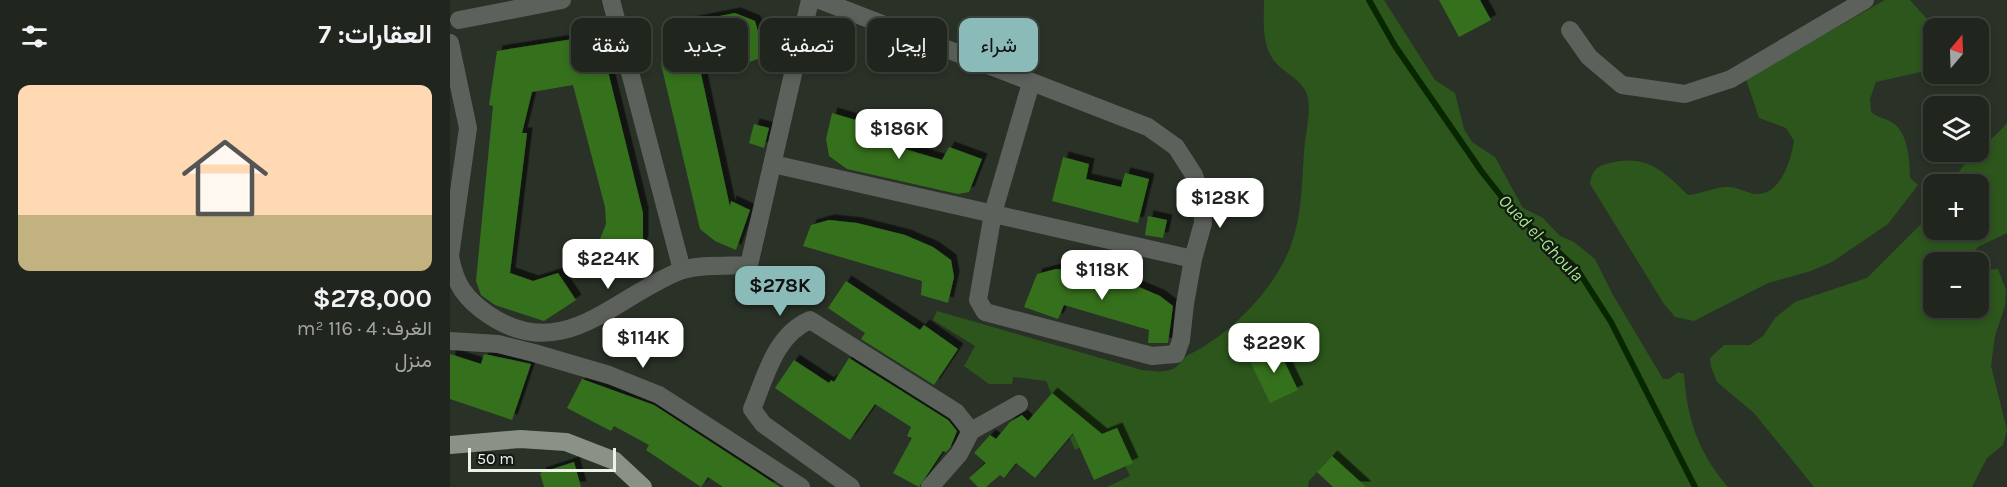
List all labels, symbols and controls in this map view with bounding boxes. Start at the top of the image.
chip: شقة [571,18,651,72]
chip: جديد [663,18,748,72]
chip: تصفية [760,18,855,72]
chip: إيجار [867,18,947,72]
chip: شراء [959,18,1038,72]
north arrow [1923,18,1989,84]
map controls [1923,18,1989,318]
text: العقارات: 7 [318,19,432,50]
icon: filters [18,20,51,53]
button: layers [1923,96,1989,162]
pin: $186K [857,109,941,160]
text: $186K [869,117,929,140]
icon: home [171,124,279,232]
button: + [1923,174,1989,240]
pin: $128K [1178,178,1262,229]
text: $128K [1190,186,1250,209]
water label: Oued el-Ghoula [1494,190,1588,286]
pin: $224K [566,239,650,290]
text: $224K [577,247,639,270]
pin: $118K [1060,250,1144,301]
button: − [1923,252,1989,318]
text: $118K [1075,258,1129,281]
pin: $278K [738,266,822,317]
text: $278K [749,274,811,297]
text: $278,000 [313,283,432,314]
text: الغرف: 4 · 116 m² [297,317,432,340]
pin: $114K [601,318,685,369]
pin: $229K [1232,323,1316,374]
text: $114K [616,326,670,349]
text: $229K [1242,331,1306,354]
text: منزل [395,349,432,372]
scale bar [468,445,616,472]
text: 50 m [477,449,514,468]

